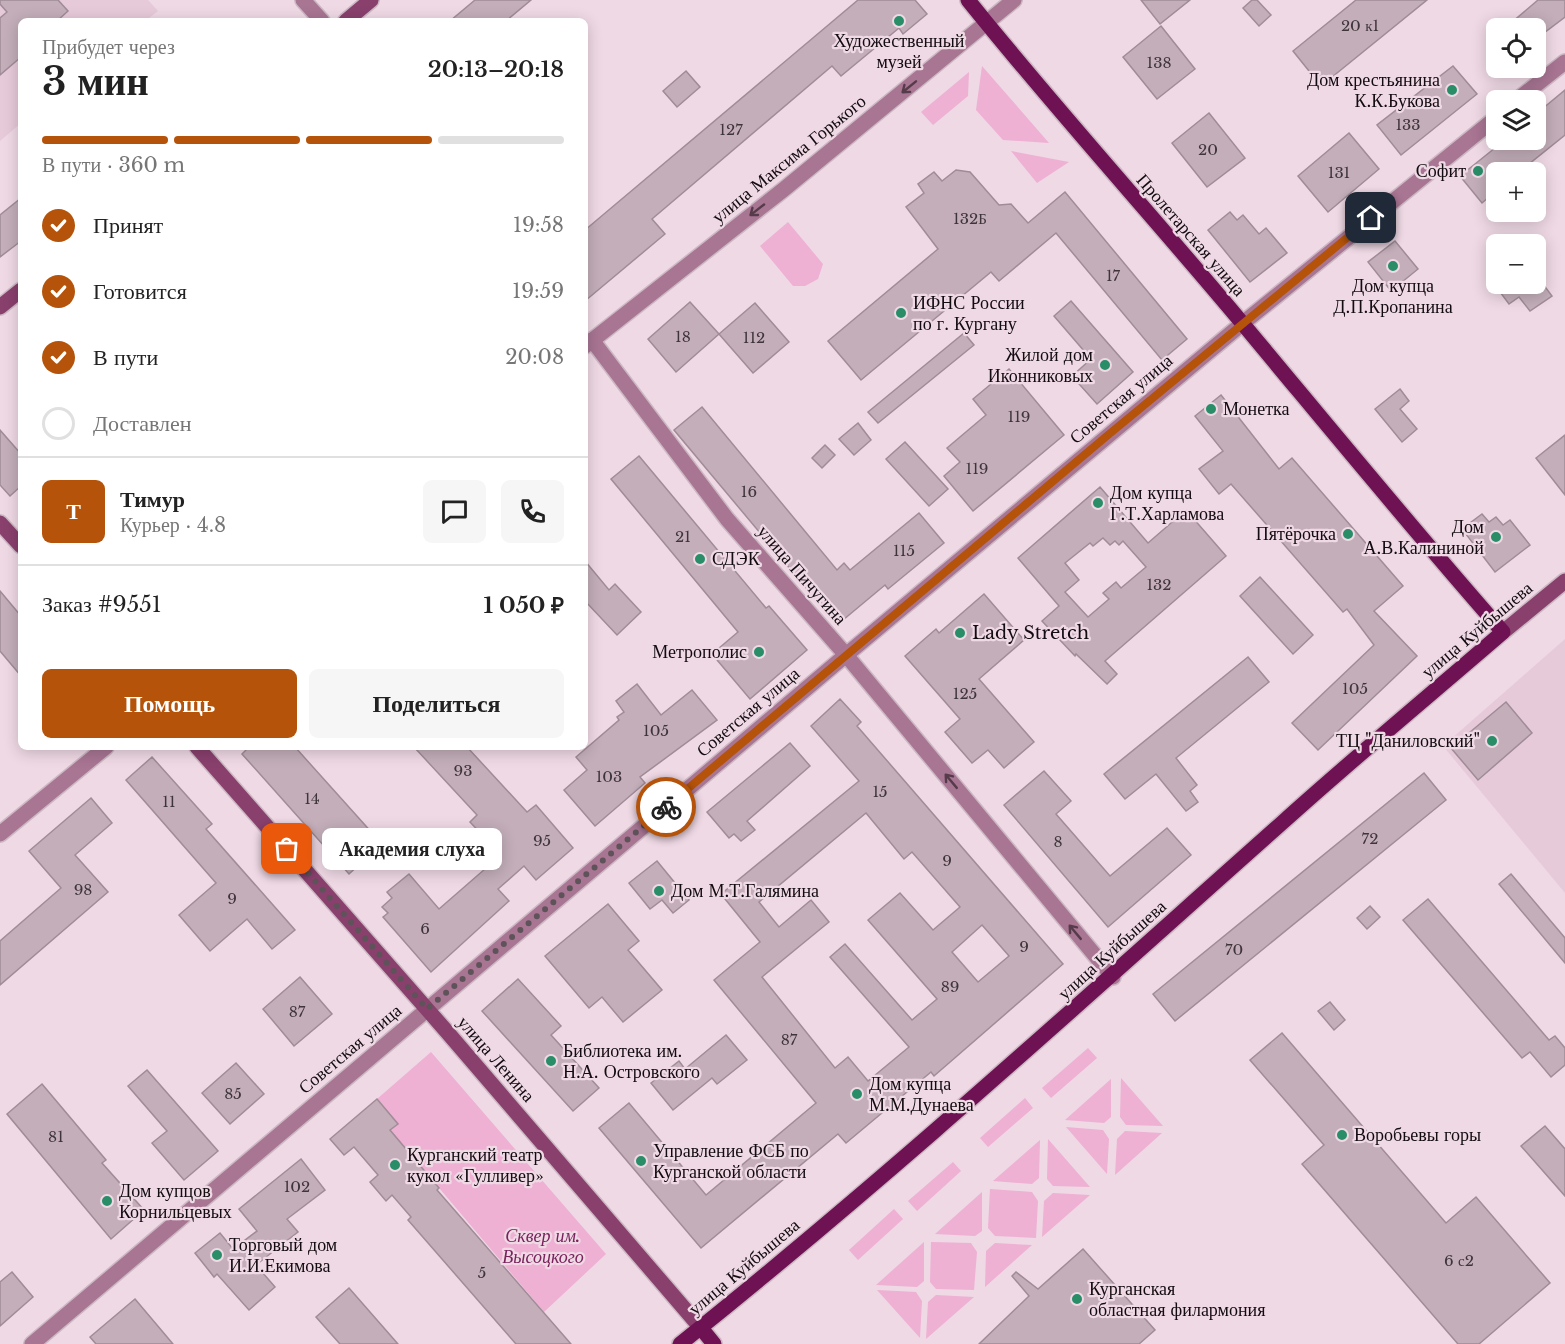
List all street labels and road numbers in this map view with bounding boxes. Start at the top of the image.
street label: улица Максима Горького [708,90,870,228]
street label: Пролетарская улица [1132,169,1250,301]
street label: Советская улица [1065,349,1177,449]
street label: улица Пичугина [753,521,851,629]
street label: улица Куйбышева [1417,577,1537,683]
street label: Советская улица [692,662,804,762]
street label: улица Куйбышева [1053,896,1171,1004]
street label: Советская улица [294,999,406,1099]
street label: улица Ленина [453,1012,539,1106]
street label: улица Куйбышева [684,1214,804,1320]

